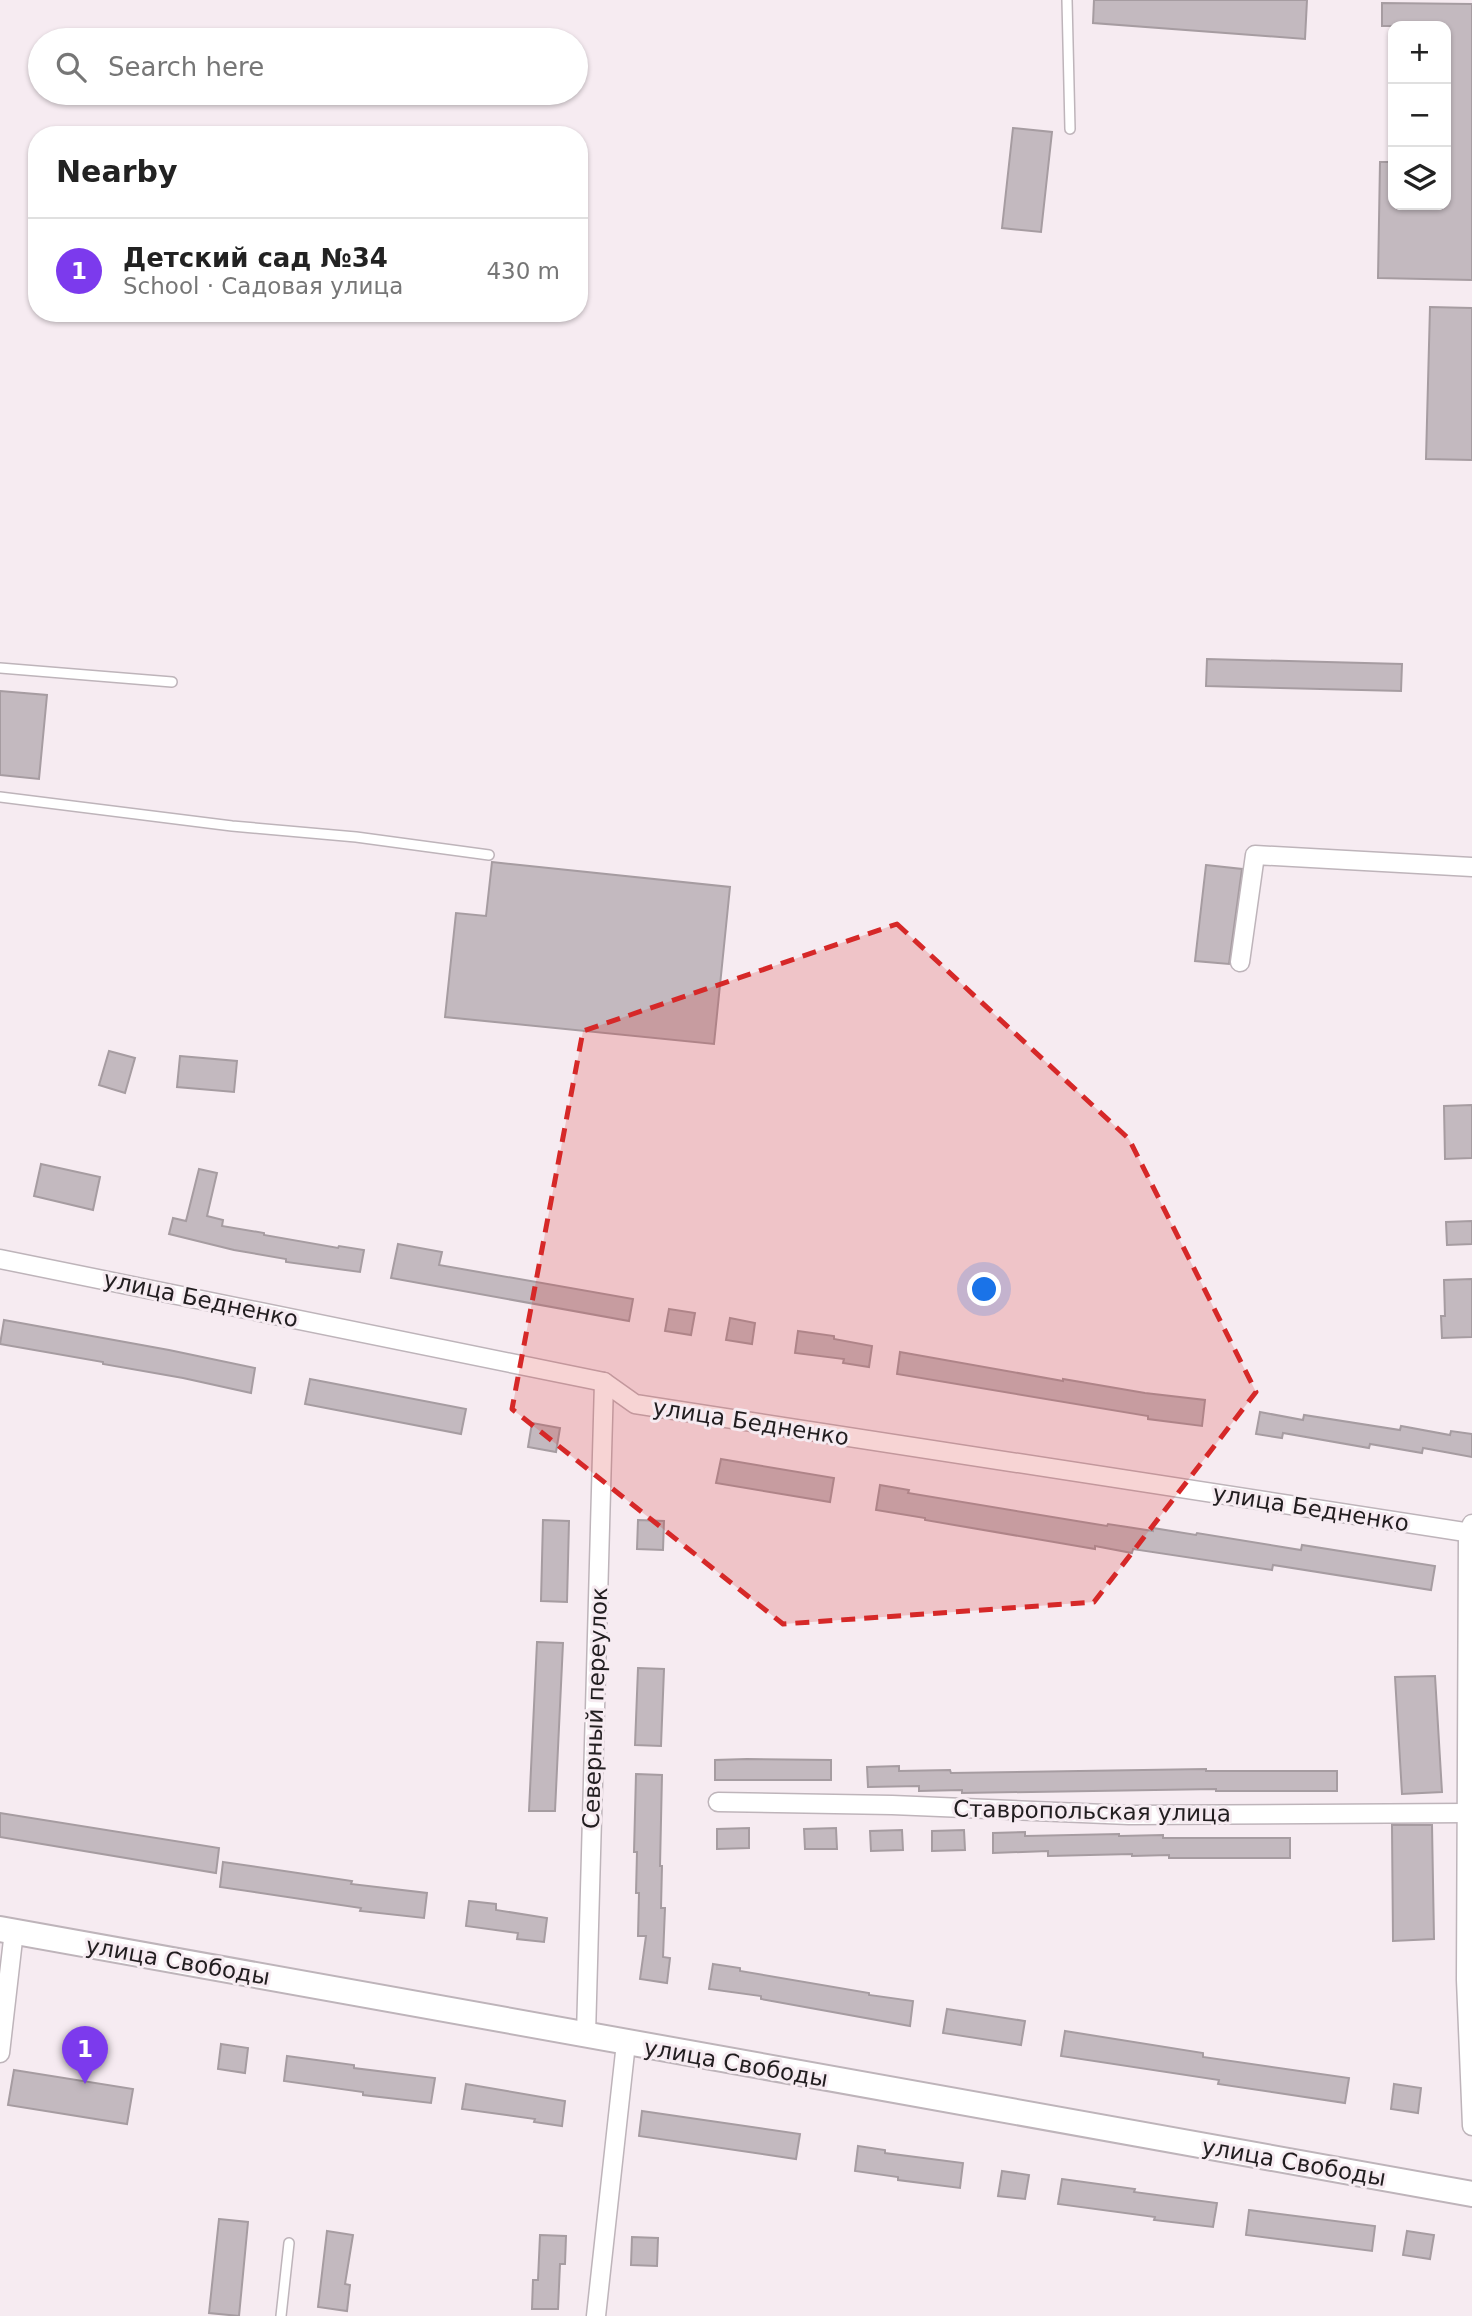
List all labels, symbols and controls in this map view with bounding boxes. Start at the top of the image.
map controls [1388,21,1451,210]
button: + [1388,21,1451,84]
search box [28,28,588,105]
icon: search [52,48,90,86]
text: Search here [108,52,264,82]
button: − [1388,84,1451,147]
button: layers [1388,147,1451,210]
text: Nearby [56,154,178,189]
text: Детский сад №34 [123,243,388,273]
text: 1 [71,258,87,284]
text: 430 m [486,258,560,284]
text: School · Садовая улица [123,273,403,299]
street label: улица Бедненко [101,1266,301,1332]
your location [967,1272,1001,1306]
street label: улица Бедненко [651,1394,851,1450]
street label: улица Бедненко [1211,1480,1411,1536]
street label: Северный переулок [578,1586,612,1829]
street label: Ставропольская улица [953,1796,1231,1826]
street label: улица Свободы [84,1932,272,1990]
pin: 1 [62,2026,108,2084]
street label: улица Свободы [642,2034,830,2092]
street label: улица Свободы [1200,2133,1388,2191]

